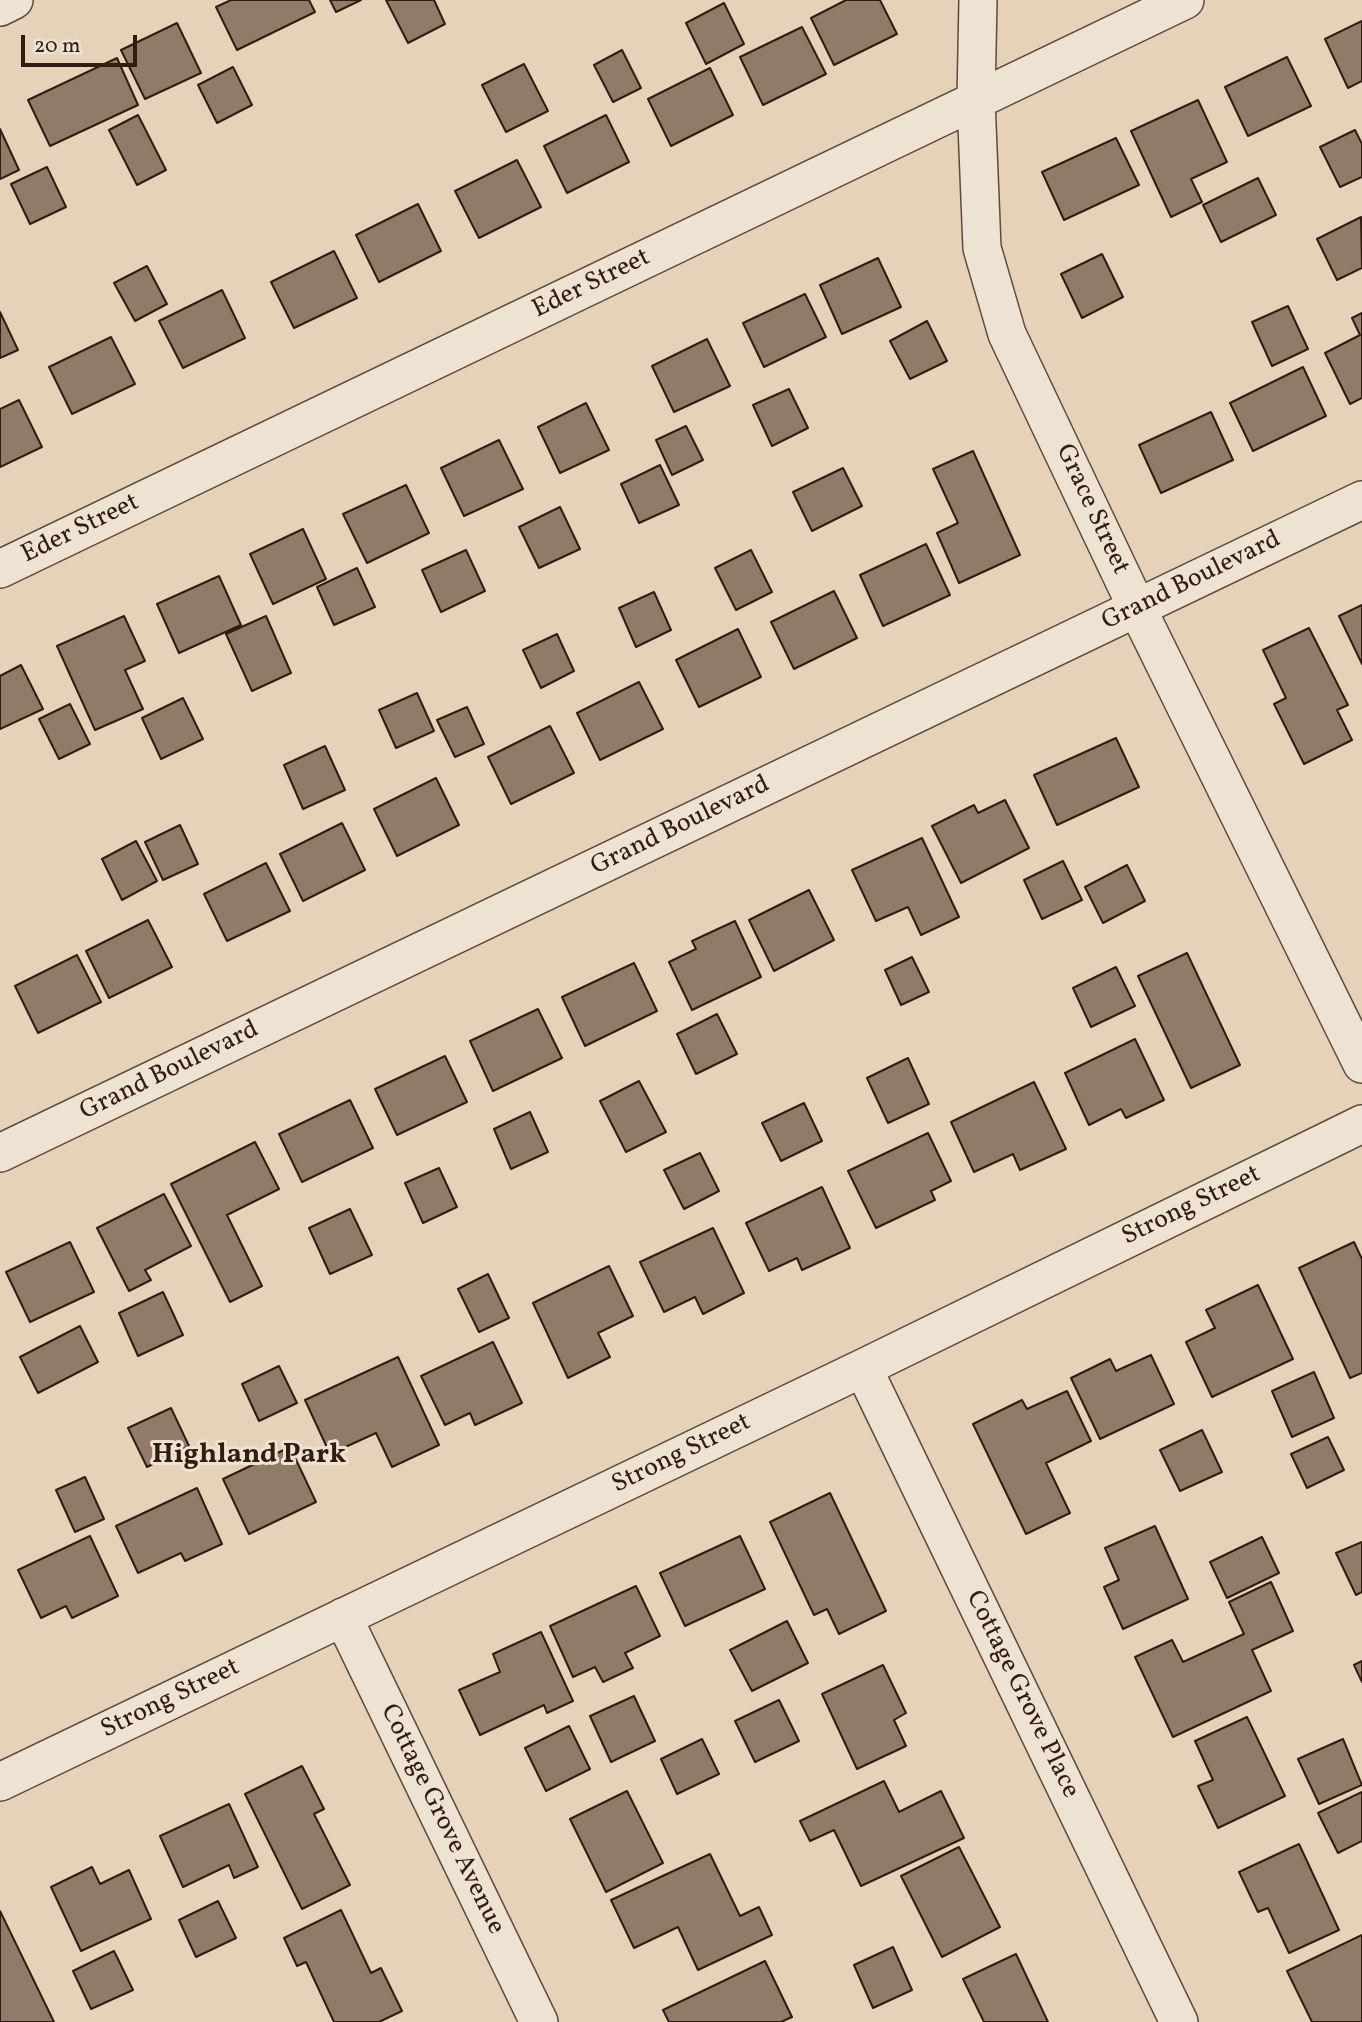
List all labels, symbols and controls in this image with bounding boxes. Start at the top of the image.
scale bar [24,21,140,65]
text: 20 m [34,32,80,61]
street label: Eder Street [528,243,656,327]
street label: Grace Street [1047,440,1135,580]
street label: Eder Street [17,488,145,572]
street label: Grand Boulevard [1098,525,1286,639]
street label: Grand Boulevard [587,770,775,884]
street label: Grand Boulevard [76,1015,264,1129]
street label: Strong Street [1118,1160,1266,1254]
street label: Strong Street [608,1408,756,1502]
district label: Highland Park [152,1440,346,1474]
street label: Cottage Grove Place [957,1586,1085,1804]
street label: Strong Street [97,1653,245,1747]
street label: Cottage Grove Avenue [372,1700,510,1940]

